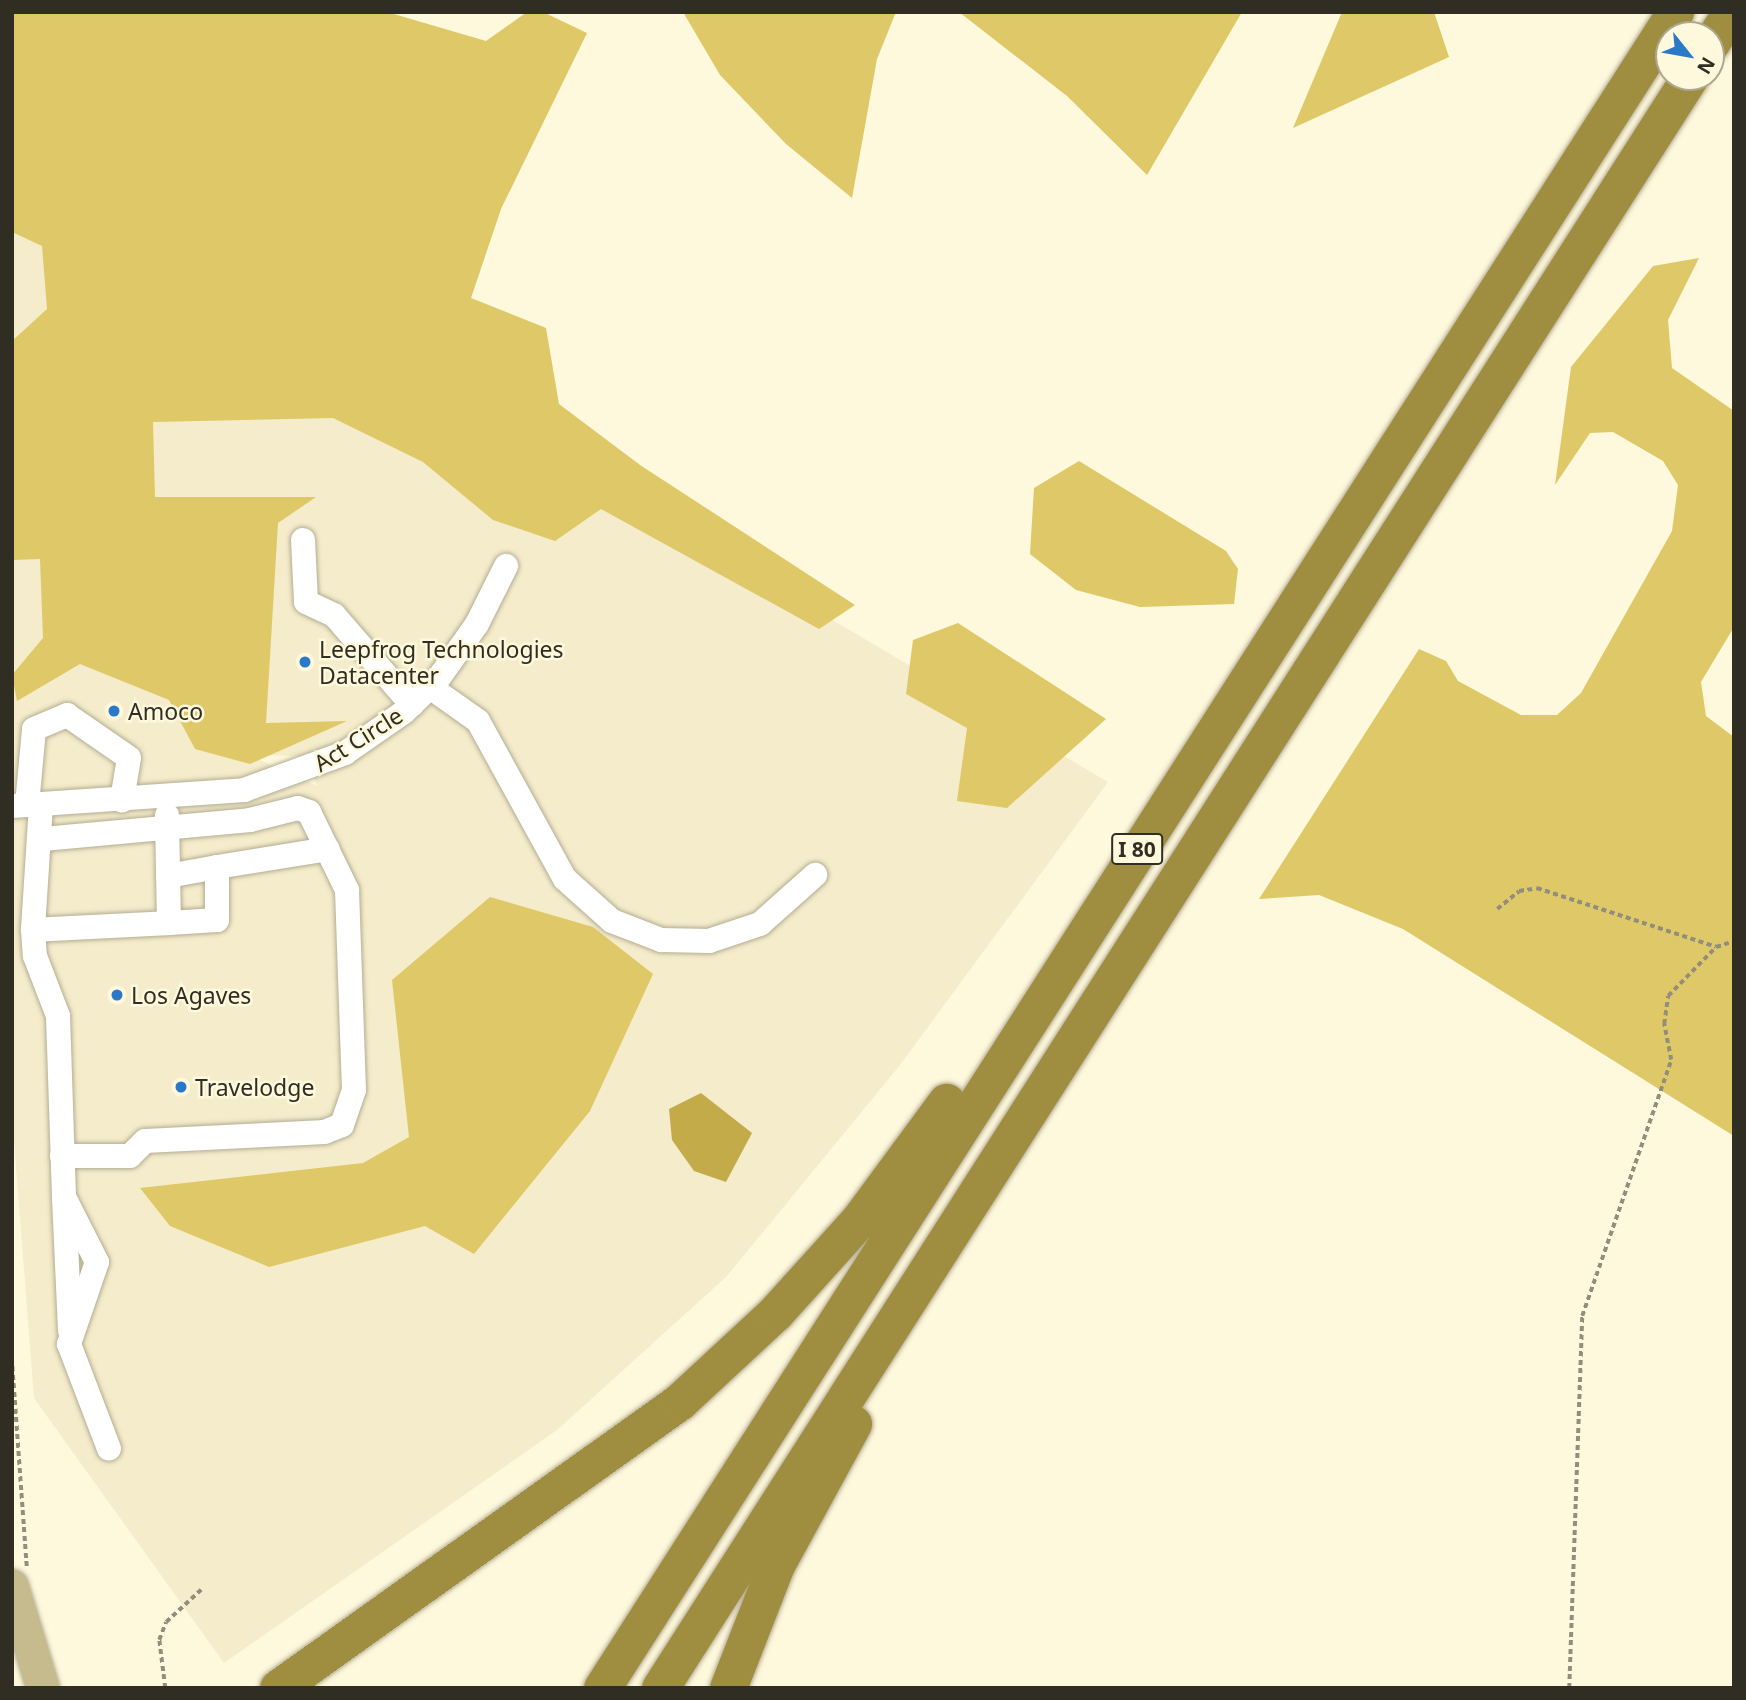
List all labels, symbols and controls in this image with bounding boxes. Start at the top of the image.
north arrow [1655,21,1725,91]
text: N [1691,52,1721,79]
place label: Leepfrog Technologies Datacenter [319,635,564,689]
marker: Leepfrog Technologies Datacenter [297,654,313,670]
place label: Amoco [128,697,203,725]
street label: Act Circle [309,701,407,777]
marker: Amoco [106,703,122,719]
road number: I 80 [1111,832,1163,866]
place label: Los Agaves [131,981,251,1009]
marker: Los Agaves [109,987,125,1003]
place label: Travelodge [195,1073,314,1101]
marker: Travelodge [173,1079,189,1095]

